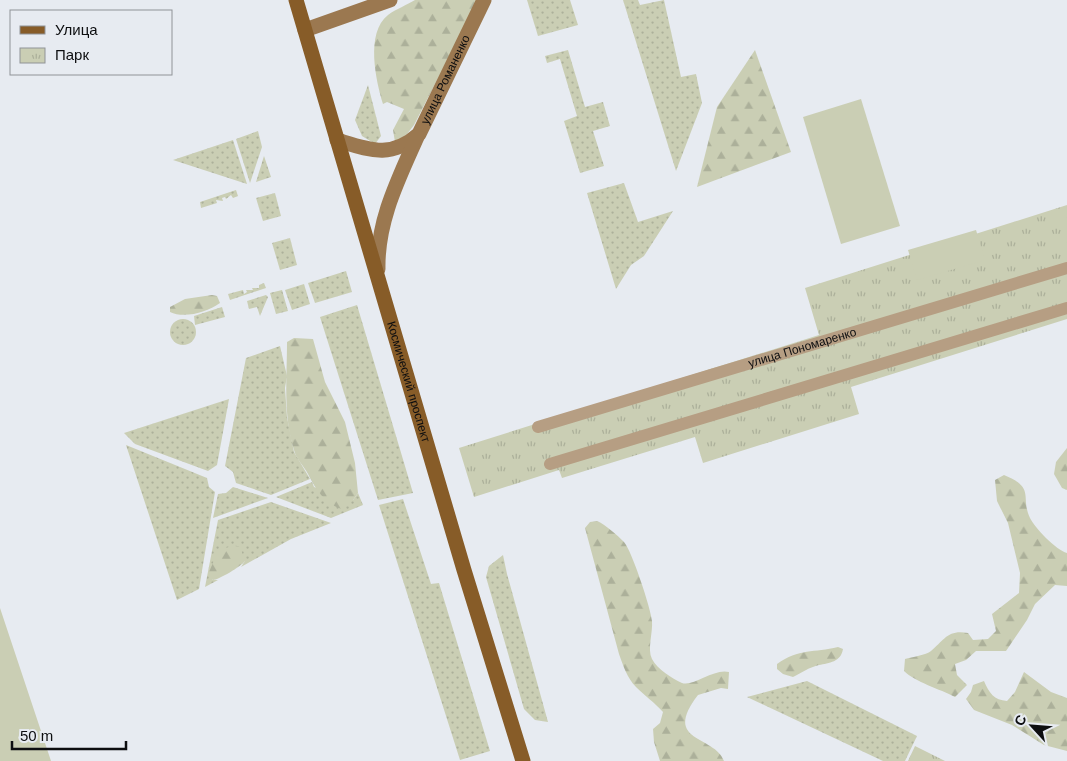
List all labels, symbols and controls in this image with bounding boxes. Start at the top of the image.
legend [10,10,172,75]
text: Улица [55,21,98,38]
street label: улица Романенко [418,32,473,127]
text: Парк [55,46,89,63]
street label: Космический проспект [384,320,433,444]
street label: улица Пономаренко [747,325,858,370]
north arrow [1007,701,1057,751]
text: С [1011,712,1030,728]
scale bar [12,718,126,750]
text: 50 m [20,727,53,744]

